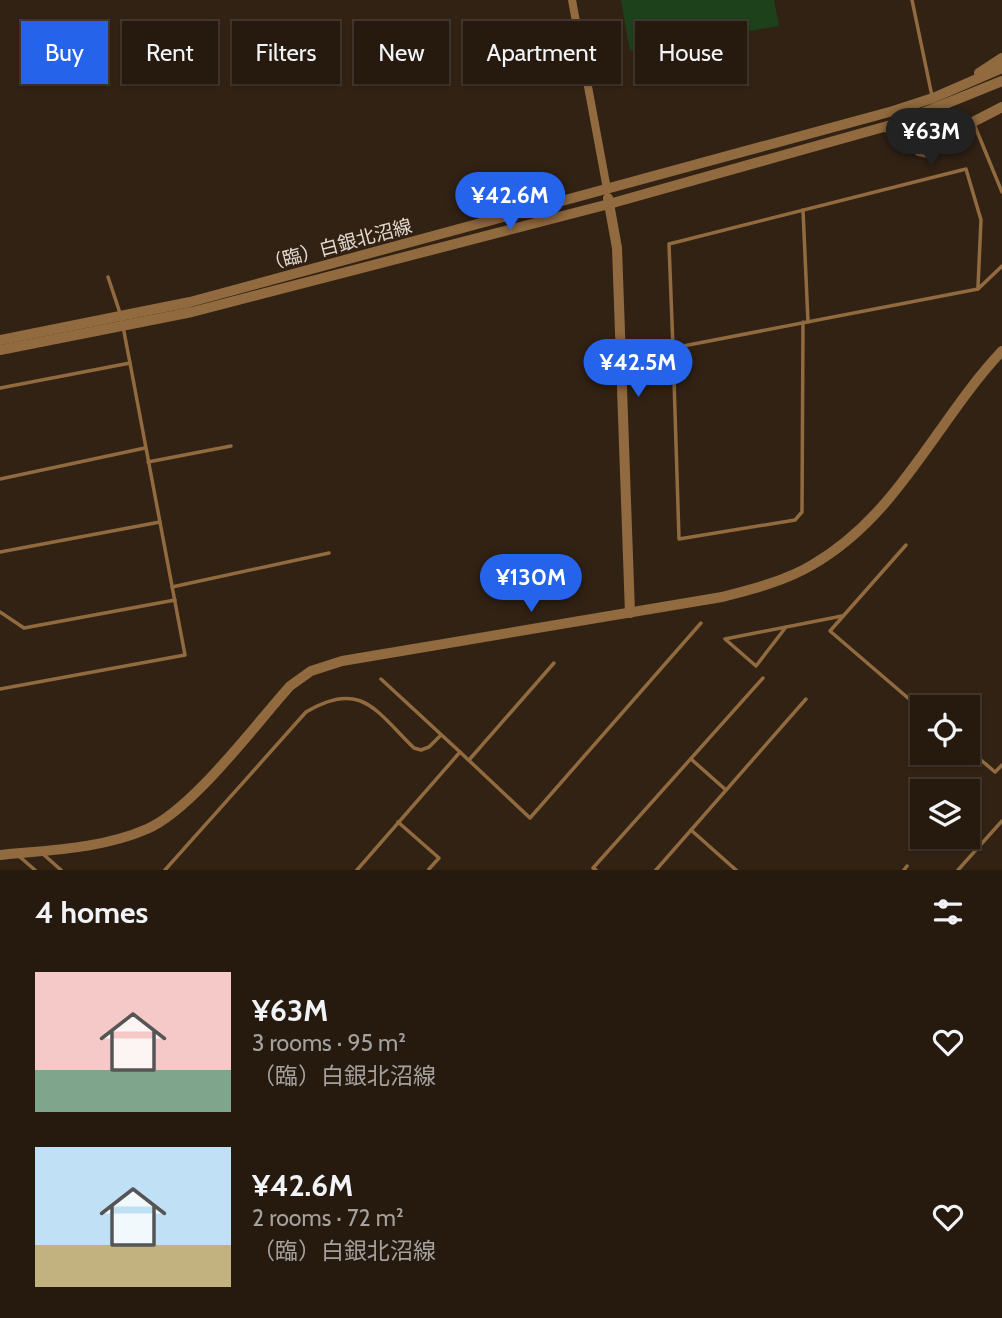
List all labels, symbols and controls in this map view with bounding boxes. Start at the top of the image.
chip: Buy [21,21,108,84]
chip: Rent [122,21,218,84]
chip: Filters [232,21,340,84]
chip: New [354,21,449,84]
chip: Apartment [463,21,621,84]
chip: House [635,21,747,84]
pin: ¥63M [890,108,972,168]
text: ¥63M [902,117,960,145]
pin: ¥42.6M [453,173,567,232]
text: ¥42.6M [471,181,549,209]
street label: （臨）白銀北沼線 [262,214,414,276]
pin: ¥42.5M [581,340,695,399]
text: ¥42.5M [600,348,676,376]
pin: ¥130M [482,554,580,614]
text: ¥130M [496,563,566,591]
map controls [910,695,980,849]
button: locate [910,695,980,765]
button: layers [910,779,980,849]
icon: filters [929,893,967,931]
text: 4 homes [35,894,148,931]
text: ¥63M [252,992,328,1029]
icon: home [91,1000,175,1084]
icon: heart [929,1023,967,1061]
text: 3 rooms · 95 m² [252,1029,406,1057]
text: （臨）白銀北沼線 [252,1062,436,1090]
text: ¥42.6M [252,1167,353,1204]
icon: home [91,1175,175,1259]
icon: heart [929,1198,967,1236]
text: 2 rooms · 72 m² [252,1204,404,1232]
text: （臨）白銀北沼線 [252,1237,436,1265]

